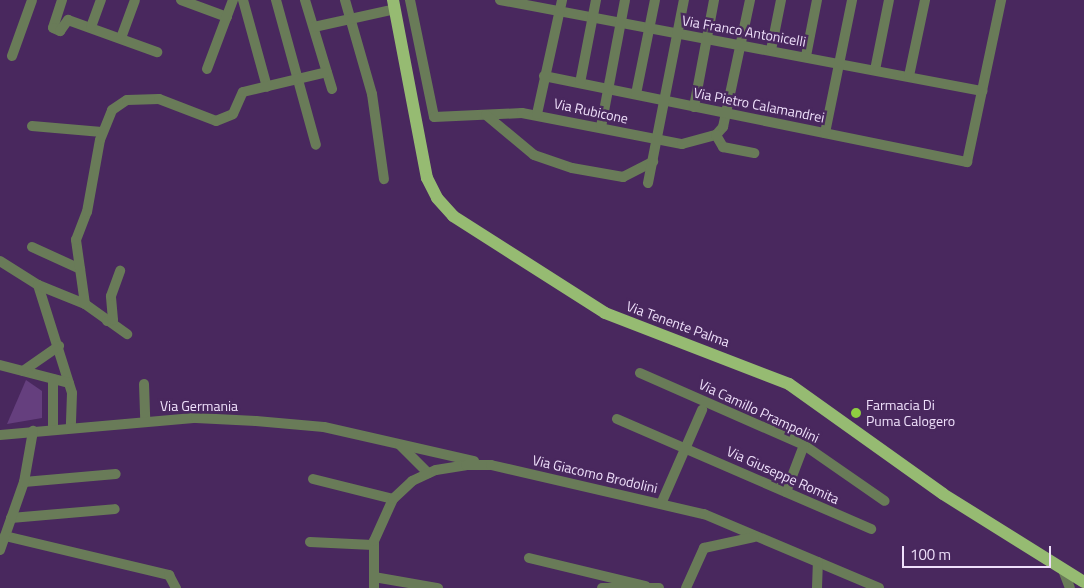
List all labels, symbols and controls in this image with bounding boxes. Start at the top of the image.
street label: Via Franco Antonicelli [681,12,807,50]
street label: Via Pietro Calamandrei [692,84,826,126]
street label: Via Rubicone [552,95,630,127]
street label: Via Tenente Palma [624,298,732,350]
street label: Via Camillo Prampolini [696,376,822,446]
place label: Farmacia Di Puma Calogero [866,397,955,430]
street label: Via Germania [160,398,238,414]
marker: Farmacia Di Puma Calogero [850,407,862,419]
street label: Via Giuseppe Romita [724,443,842,507]
street label: Via Giacomo Brodolini [531,451,659,497]
scale bar [904,536,1053,568]
text: 100 m [910,543,951,566]

